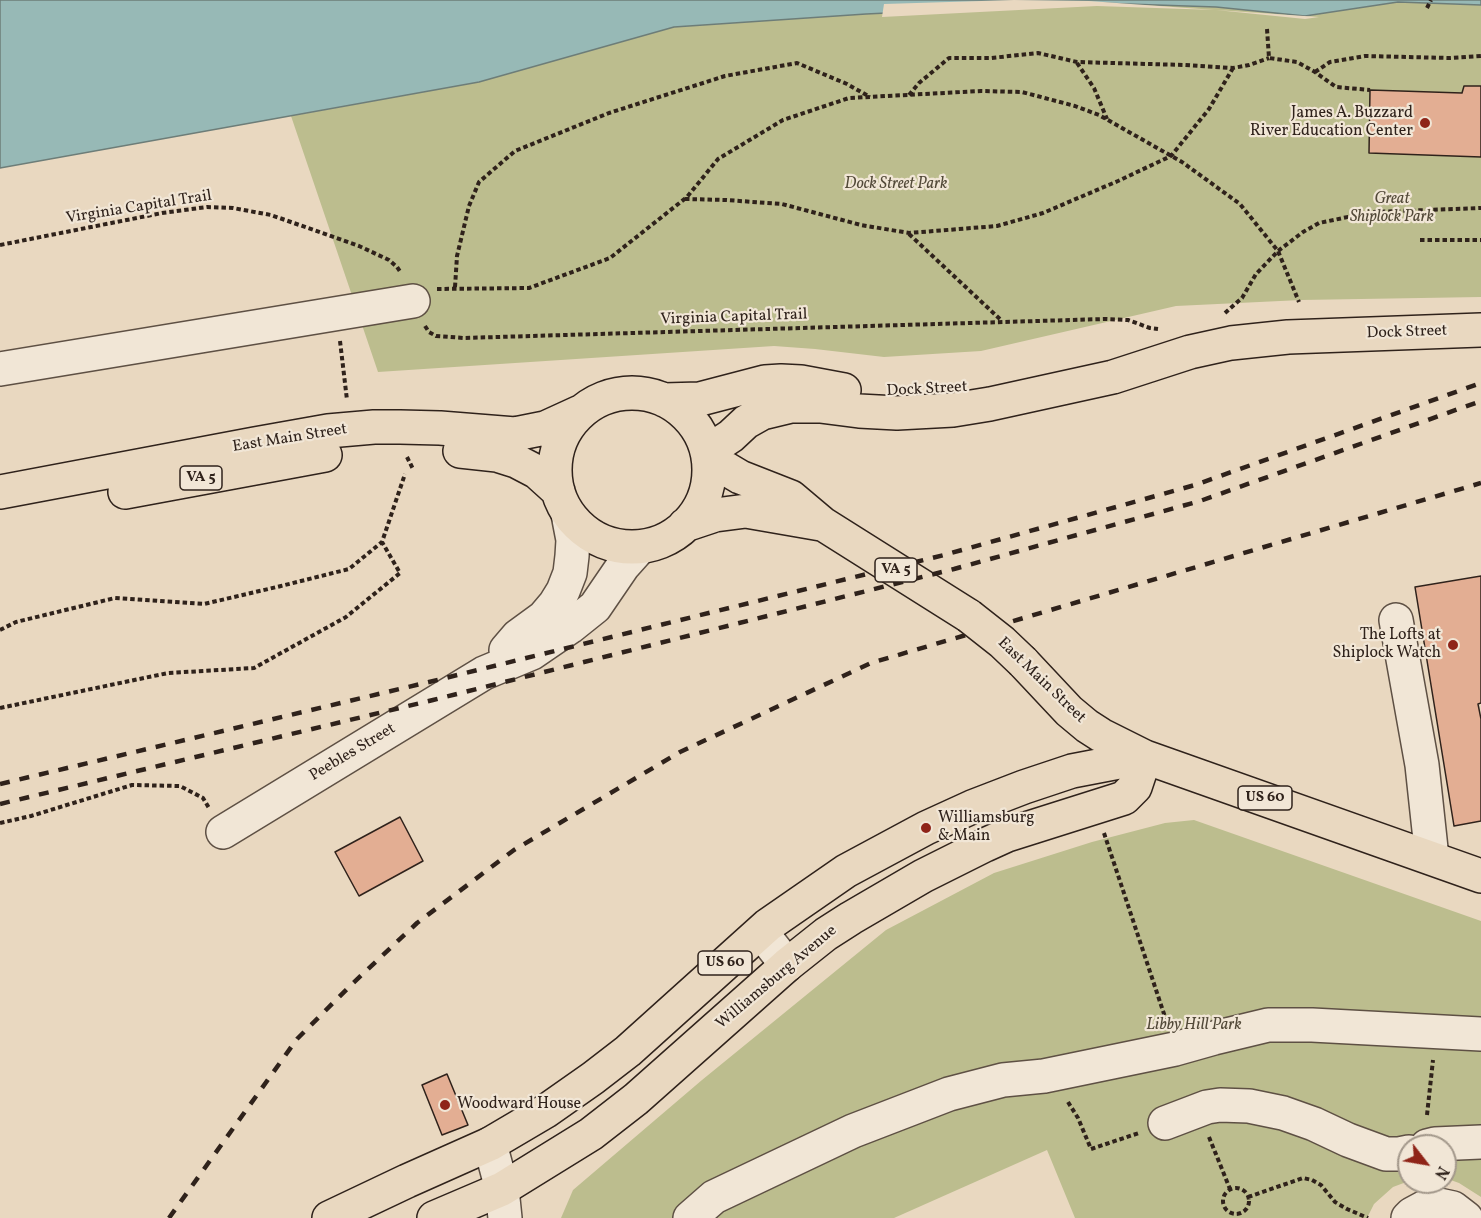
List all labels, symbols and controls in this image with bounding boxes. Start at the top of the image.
place label: James A. Buzzard River Education Center [1250,104,1413,142]
marker: James A. Buzzard River Education Center [1418,116,1432,130]
park label: Dock Street Park [845,175,947,195]
street label: Virginia Capital Trail [65,187,213,229]
park label: Great Shiplock Park [1350,190,1434,228]
street label: Virginia Capital Trail [660,306,808,330]
street label: Dock Street [1366,322,1448,344]
street label: Dock Street [886,378,968,402]
street label: East Main Street [231,420,349,458]
road number: VA 5 [180,466,222,490]
road number: VA 5 [875,558,917,582]
place label: The Lofts at Shiplock Watch [1332,626,1441,664]
street label: East Main Street [993,634,1089,728]
marker: The Lofts at Shiplock Watch [1446,638,1460,652]
street label: Peebles Street [306,720,400,786]
road number: US 60 [1238,786,1292,810]
place label: Williamsburg & Main [938,809,1034,847]
marker: Williamsburg & Main [919,821,933,835]
street label: Williamsburg Avenue [713,922,841,1034]
road number: US 60 [698,951,752,975]
park label: Libby Hill Park [1146,1016,1242,1036]
place label: Woodward House [457,1095,581,1115]
marker: Woodward House [438,1098,452,1112]
north arrow [1397,1134,1457,1194]
text: N [1428,1162,1453,1183]

